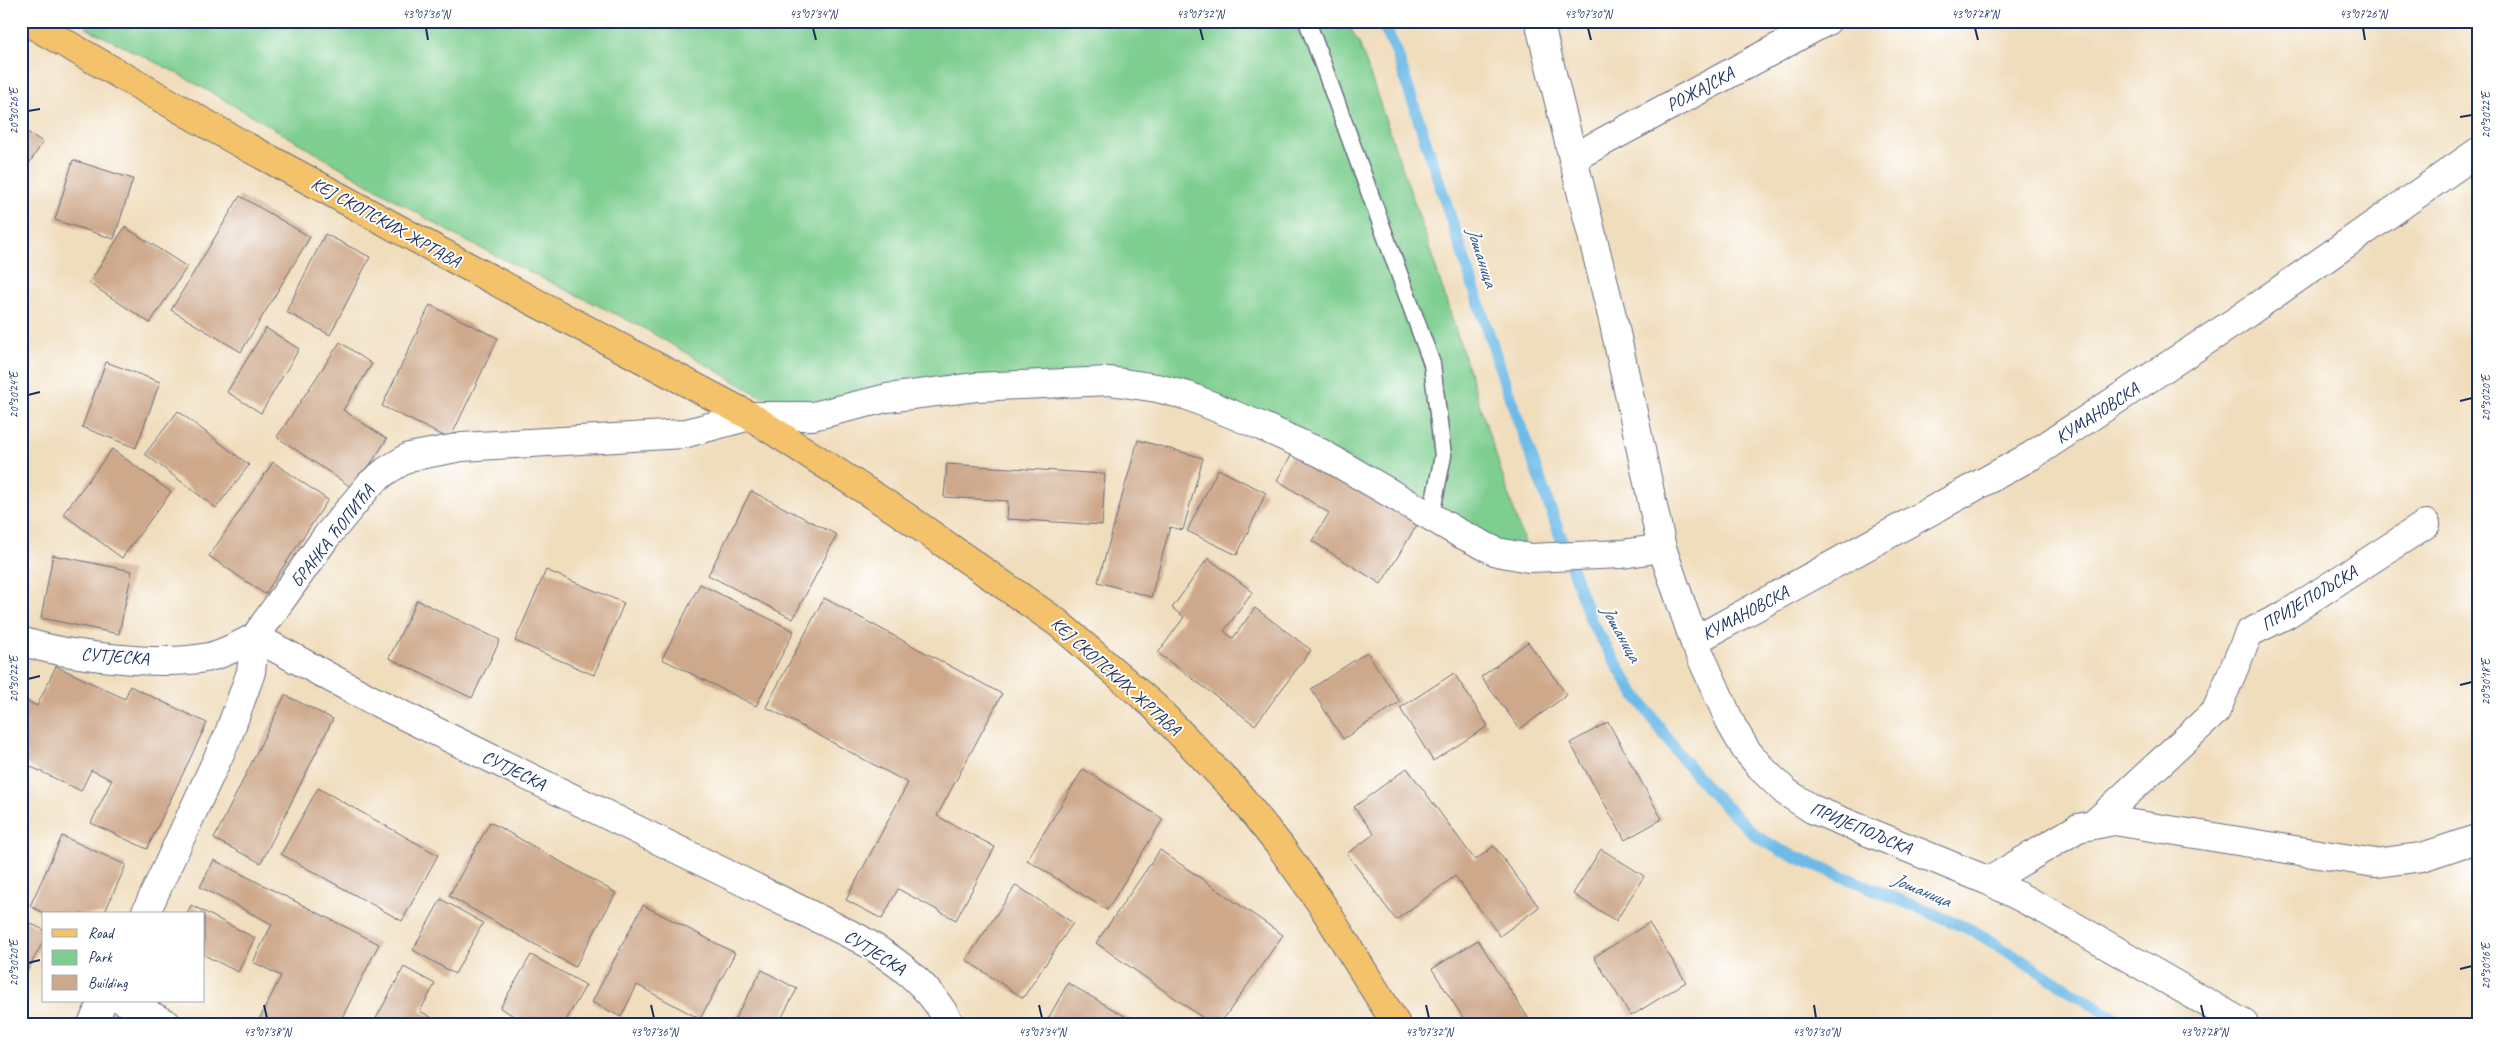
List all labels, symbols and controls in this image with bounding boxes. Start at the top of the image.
text: 43°07'36"N [402,6,451,22]
text: 43°07'34"N [789,6,838,22]
text: 43°07'32"N [1176,6,1225,22]
text: 43°07'30"N [1564,6,1613,22]
text: 43°07'28"N [1951,6,2000,22]
text: 43°07'26"N [2339,6,2388,22]
street label: РОЖАЈСКА [1663,62,1738,116]
text: 20°30'26"E [6,86,22,134]
text: 20°30'22"E [2478,90,2494,138]
street label: КЕЈ СКОПСКИХ ЖРТАВА [308,172,465,273]
water label: Јошаница [1461,223,1503,292]
text: 20°30'24"E [6,370,22,418]
text: 20°30'20"E [2478,373,2494,421]
street label: КУМАНОВСКА [2051,377,2144,448]
street label: БРАНКА ЋОПИЋА [285,480,379,592]
street label: ПРИЈЕПОЉСКА [2257,560,2362,635]
street label: КУМАНОВСКА [1698,581,1793,645]
water label: Јошаница [1595,599,1647,667]
street label: КЕЈ СКОПСКИХ ЖРТАВА [1047,612,1186,741]
street label: СУТЈЕСКА [80,643,151,669]
text: 20°30'22"E [6,654,22,702]
text: 20°30'18"E [2478,657,2494,705]
street label: СУТЈЕСКА [479,745,550,795]
street label: ПРИЈЕПОЉСКА [1807,797,1916,860]
water label: Јошаница [1887,866,1956,914]
legend [42,912,205,1002]
text: Road [88,924,115,943]
street label: СУТЈЕСКА [840,925,910,980]
text: 20°30'20"E [6,938,22,986]
text: 20°30'16"E [2478,941,2494,989]
text: Park [88,948,113,967]
text: Building [88,974,128,993]
text: 43°07'38"N [243,1024,292,1040]
text: 43°07'36"N [630,1024,679,1040]
text: 43°07'34"N [1018,1024,1067,1040]
text: 43°07'32"N [1405,1024,1454,1040]
text: 43°07'30"N [1792,1024,1841,1040]
text: 43°07'28"N [2180,1024,2229,1040]

